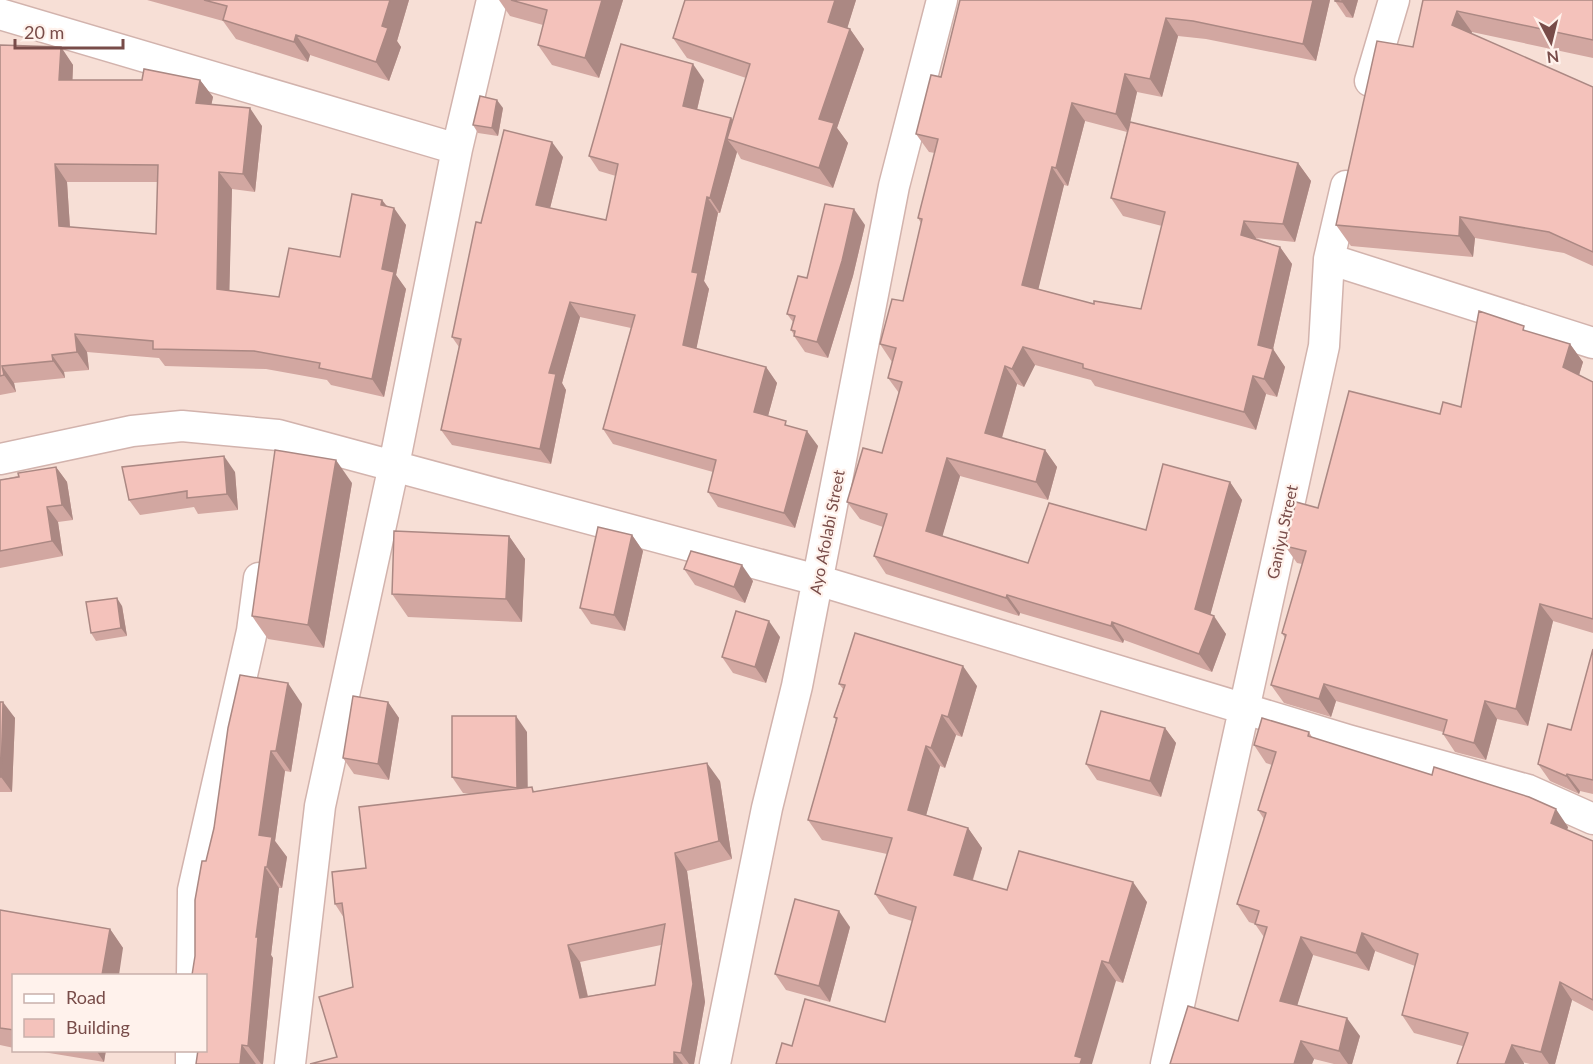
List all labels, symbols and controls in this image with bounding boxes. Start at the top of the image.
scale bar [15,12,123,50]
north arrow [1521,12,1581,72]
text: 20 m [24,21,64,43]
text: N [1546,47,1560,68]
street label: Ayo Afolabi Street [805,468,848,596]
street label: Ganiyu Street [1262,483,1301,581]
legend [12,974,207,1052]
text: Road [66,986,106,1008]
text: Building [66,1016,130,1038]

